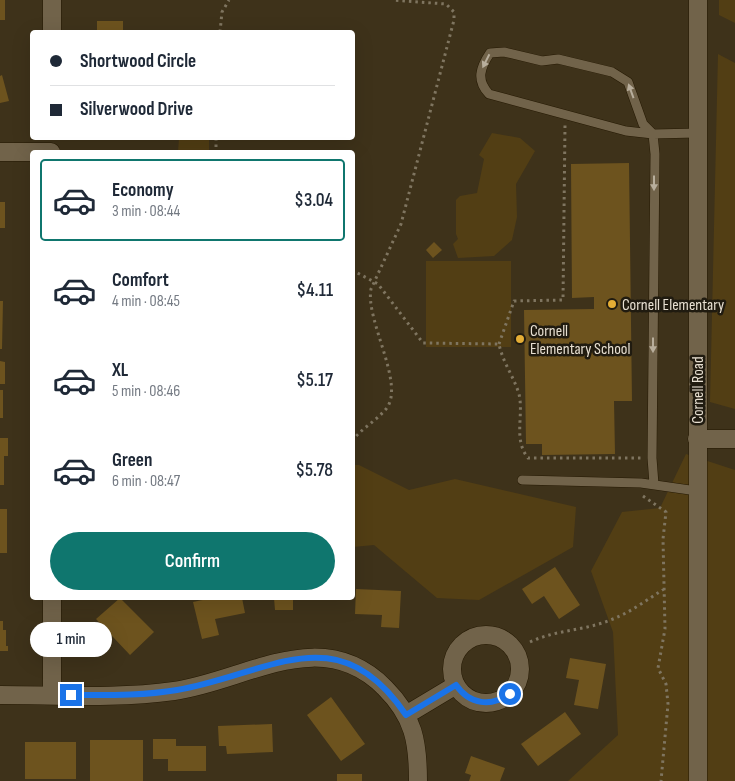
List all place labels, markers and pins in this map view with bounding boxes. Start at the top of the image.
place label: Cornell Elementary [622,296,724,315]
marker: Cornell Elementary [606,298,618,310]
place label: Cornell Elementary School [530,322,630,359]
marker: Cornell Elementary School [514,333,526,345]

